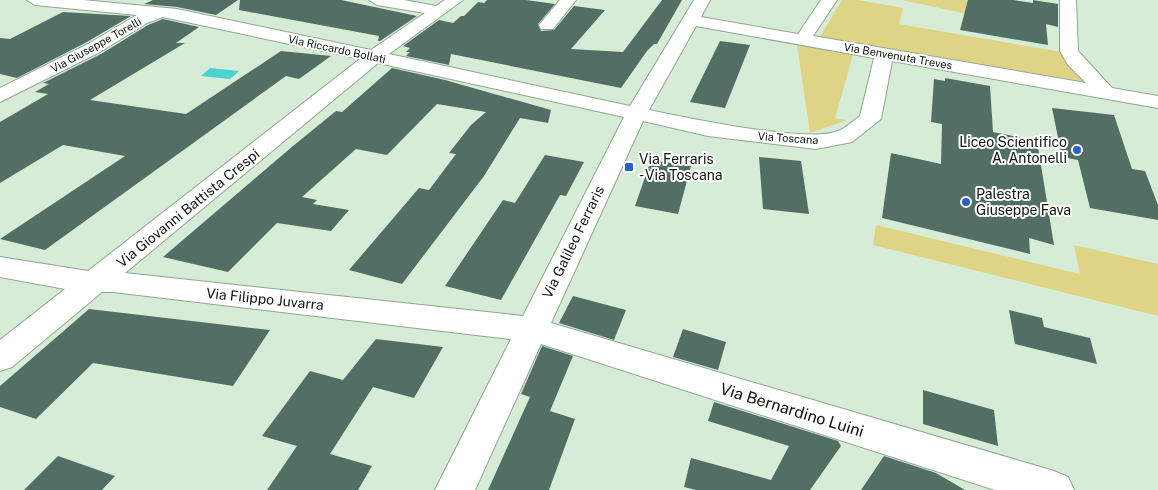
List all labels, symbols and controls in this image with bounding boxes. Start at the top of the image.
street label: Via Giuseppe Torelli [49,15,143,75]
street label: Via Riccardo Bollati [287,33,387,65]
street label: Via Benvenuta Treves [843,41,954,72]
street label: Via Toscana [757,130,819,146]
place label: Liceo Scientifico A. Antonelli [959,134,1067,166]
marker: Liceo Scientifico A. Antonelli [1071,144,1083,156]
street label: Via Giovanni Battista Crespi [113,145,263,271]
place label: Via Ferraris - Via Toscana [639,151,722,183]
marker: Via Ferraris - Via Toscana [623,161,635,173]
street label: Via Galileo Ferraris [539,183,607,301]
place label: Palestra Giuseppe Fava [976,186,1071,218]
marker: Palestra Giuseppe Fava [960,196,972,208]
street label: Via Filippo Juvarra [205,285,325,313]
street label: Via Bernardino Luini [718,379,866,441]

